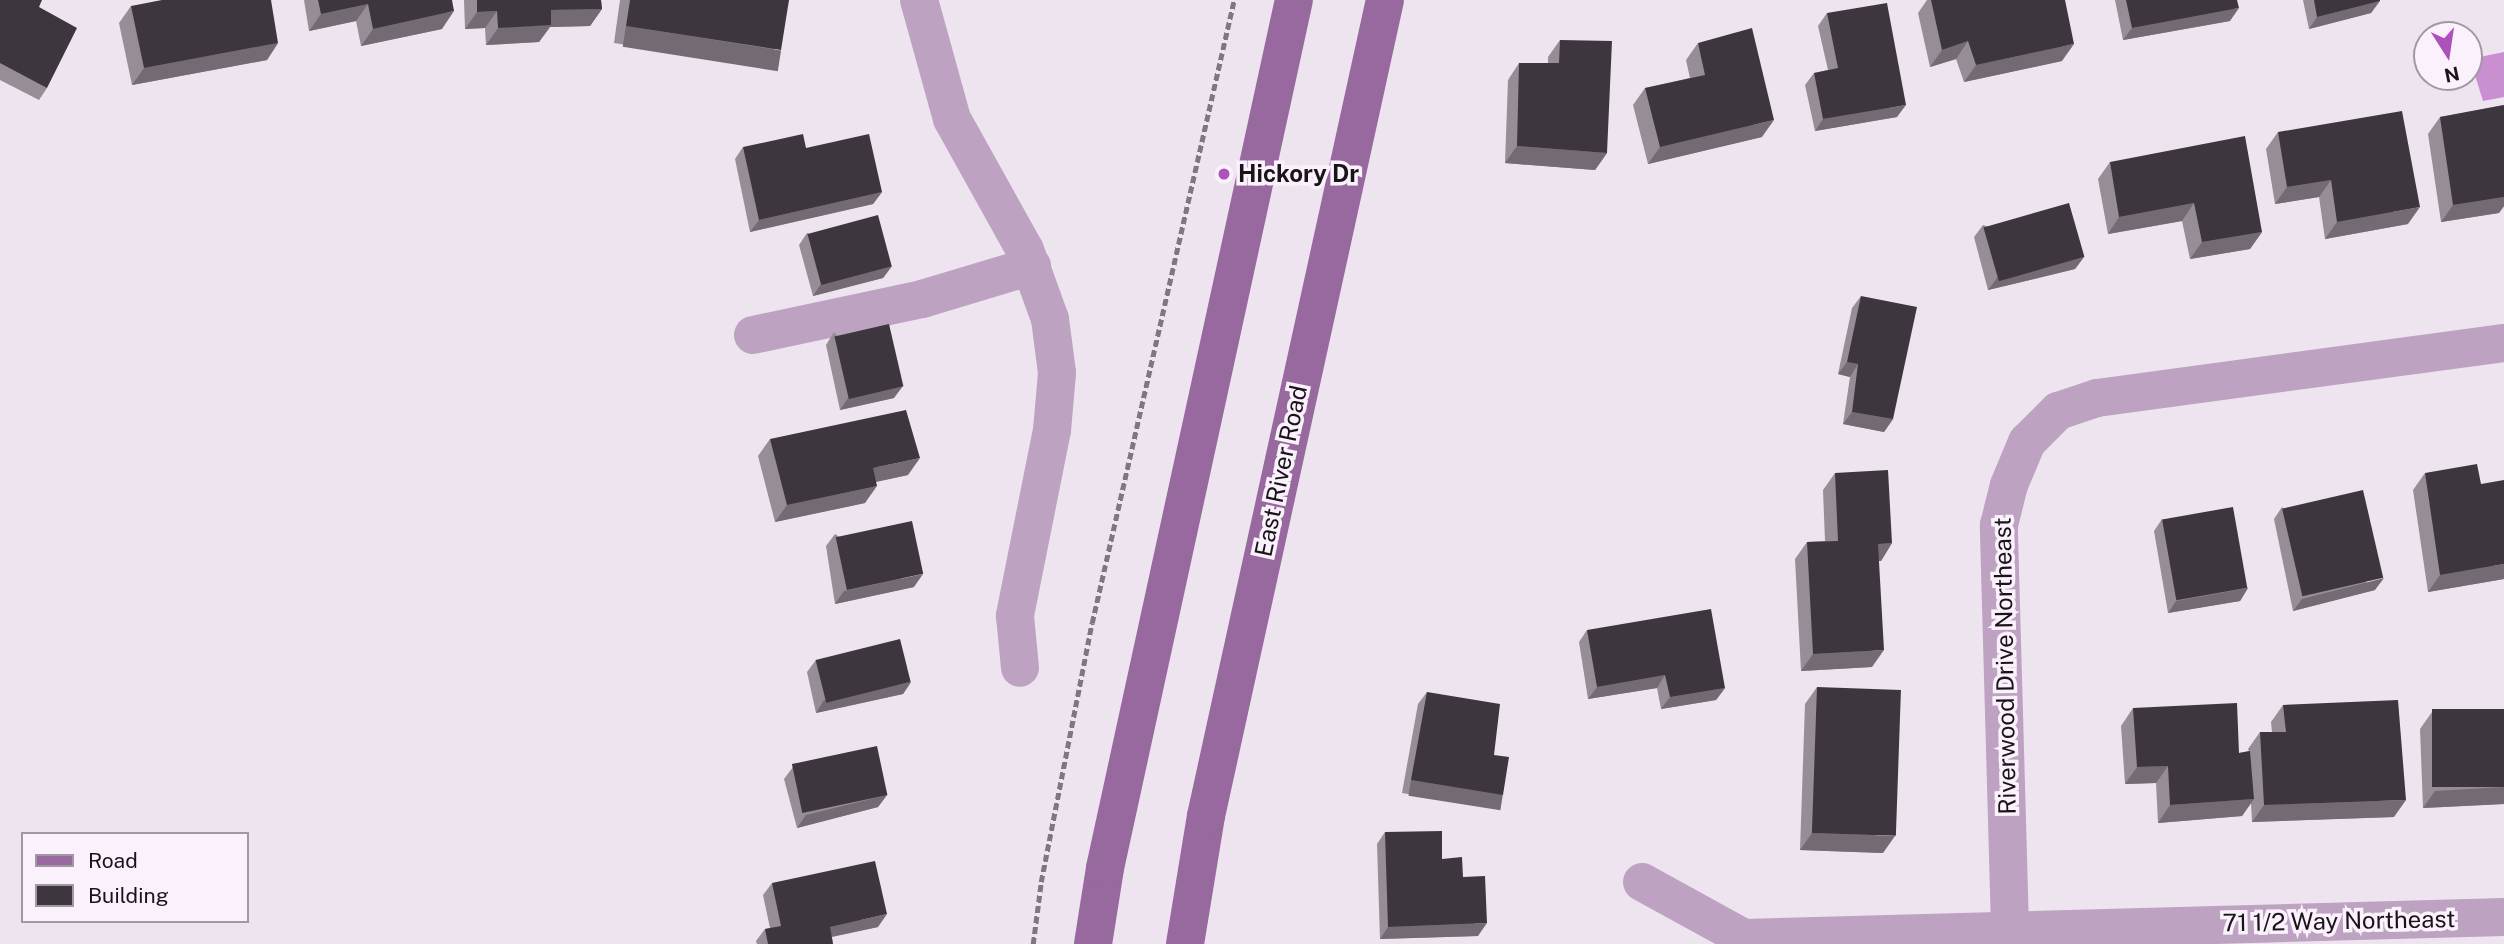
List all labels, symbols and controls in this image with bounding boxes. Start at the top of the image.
north arrow [2413,21,2483,91]
text: N [2442,62,2462,87]
place label: Hickory Dr [1238,160,1359,188]
marker: Hickory Dr [1216,166,1232,182]
street label: East River Road [1249,383,1313,559]
street label: Riverwood Drive Northeast [1988,517,2022,815]
legend [21,832,248,923]
text: Road [88,848,138,873]
text: Building [88,883,169,908]
street label: 71 1/2 Way Northeast [2222,905,2456,937]

